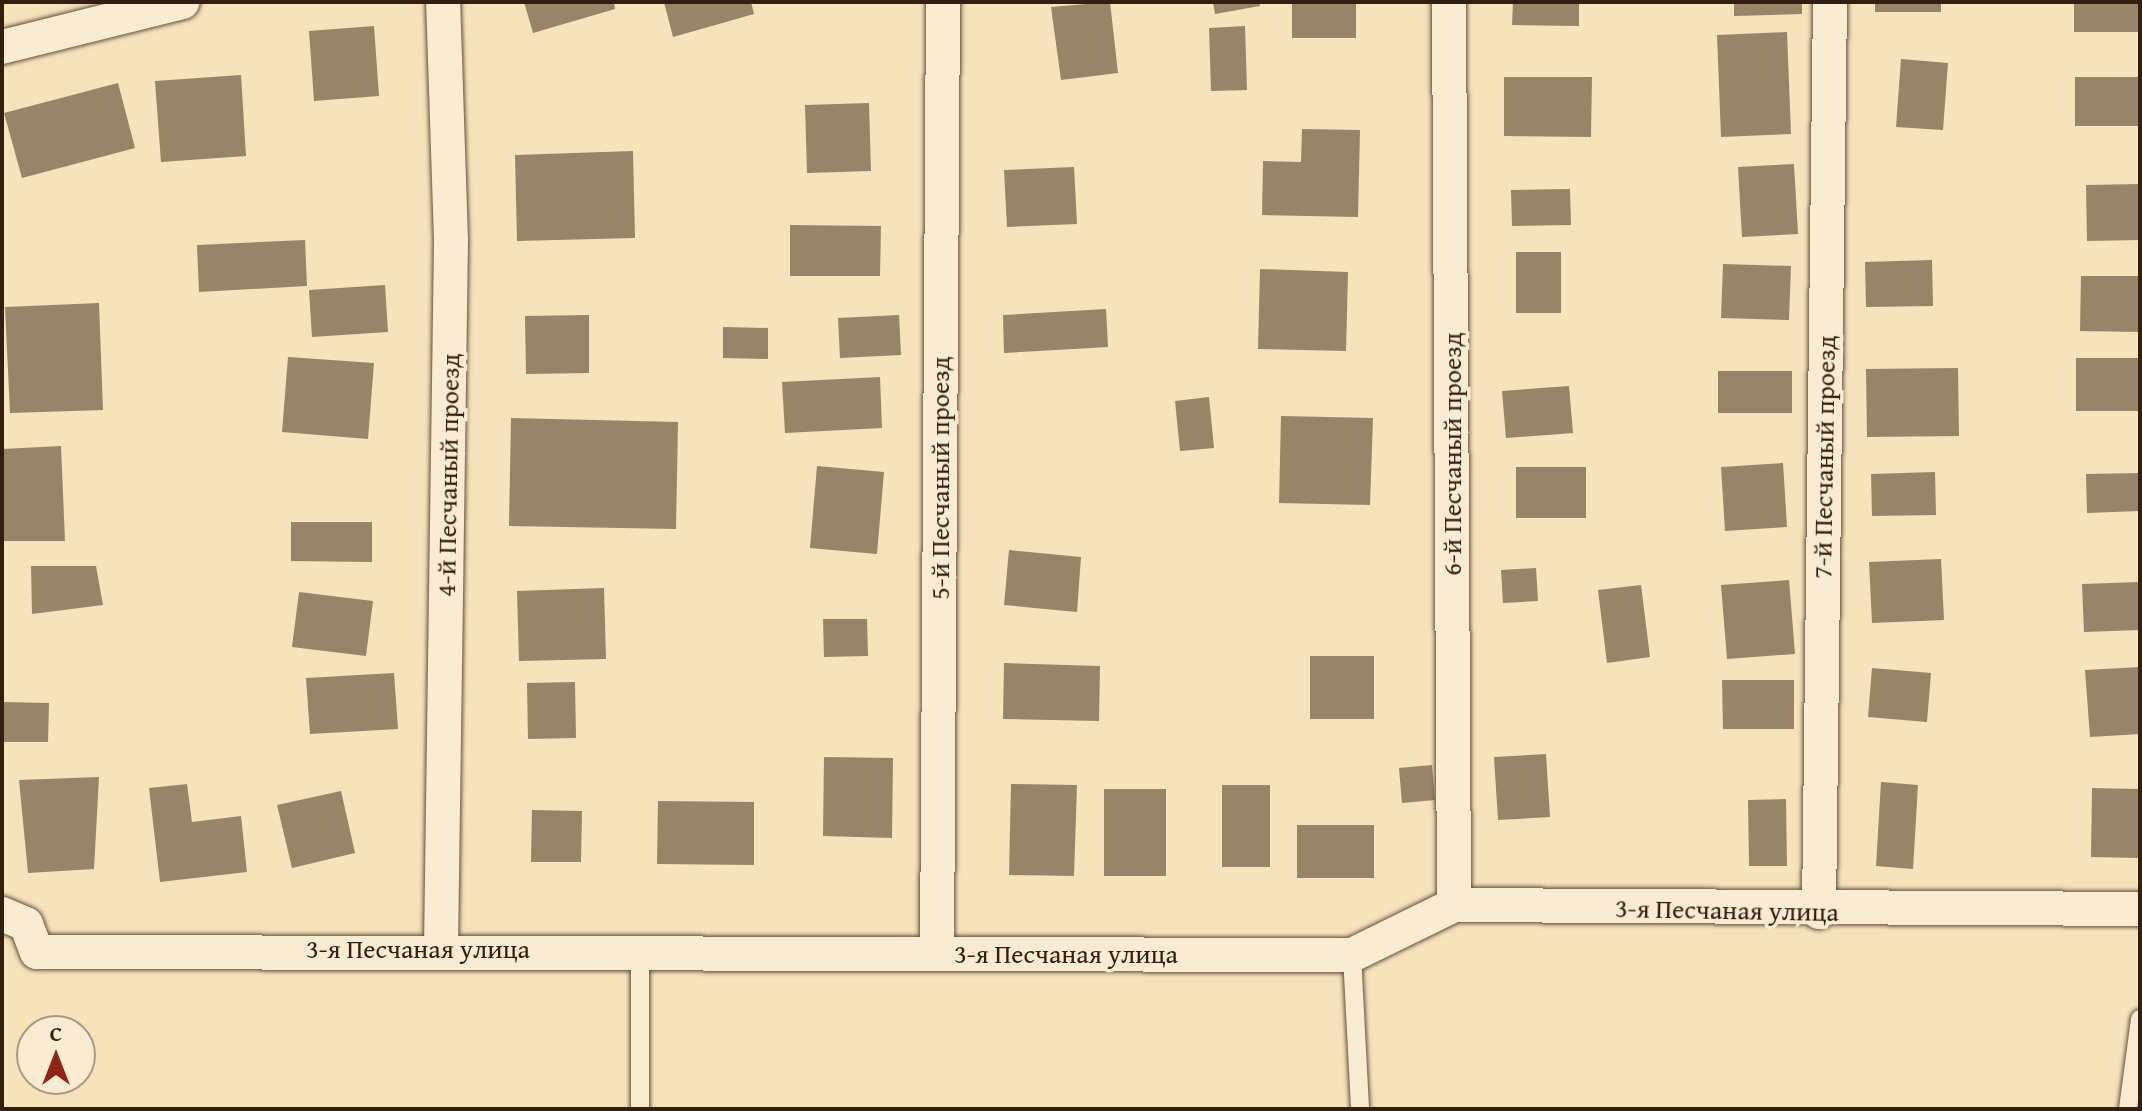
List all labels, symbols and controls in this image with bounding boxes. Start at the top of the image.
street label: 6-й Песчаный проезд [1436,332,1468,576]
street label: 7-й Песчаный проезд [1806,335,1842,579]
street label: 4-й Песчаный проезд [430,353,466,597]
street label: 5-й Песчаный проезд [924,356,956,600]
street label: 3-я Песчаная улица [1615,892,1839,928]
street label: 3-я Песчаная улица [306,933,530,965]
street label: 3-я Песчаная улица [954,938,1178,970]
north arrow [16,1015,96,1095]
text: С [50,1017,62,1049]

